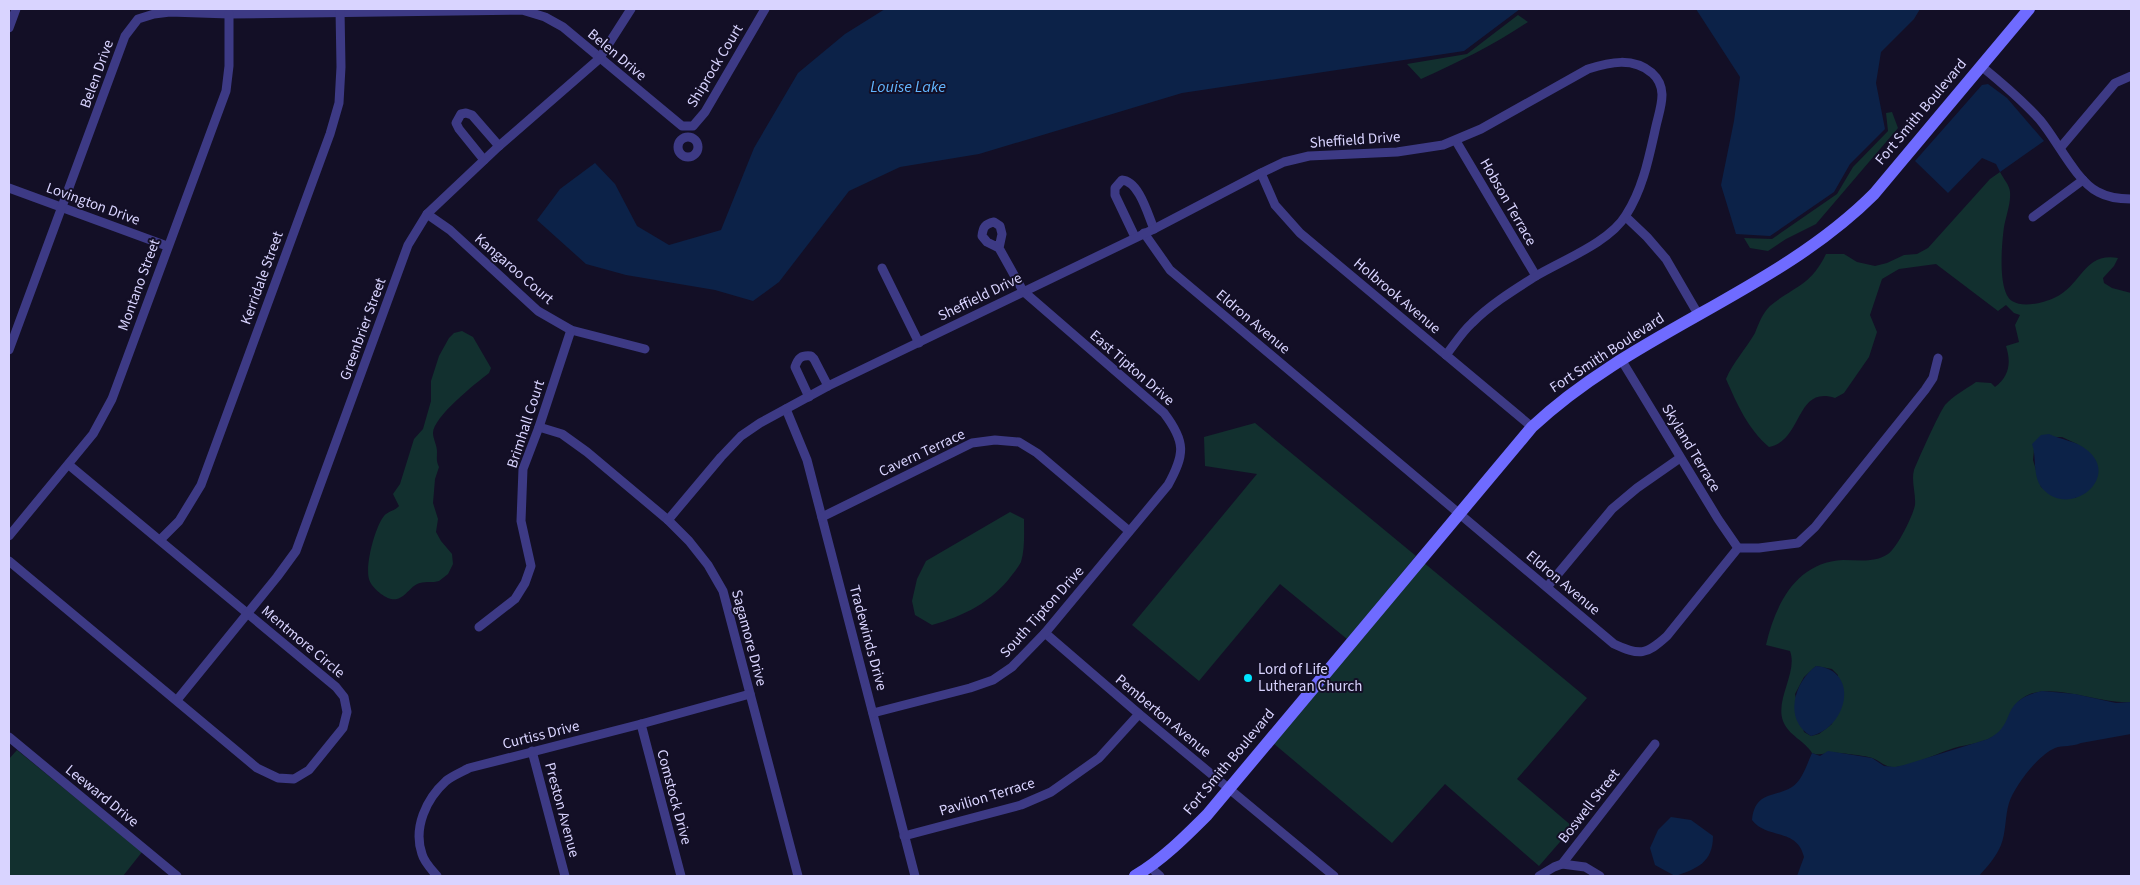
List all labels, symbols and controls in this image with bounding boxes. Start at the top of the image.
street label: Shiprock Court [682,20,748,112]
street label: Belen Drive [583,24,651,86]
street label: Belen Drive [75,37,119,111]
street label: Fort Smith Boulevard [1870,54,1972,170]
water label: Louise Lake [870,76,946,98]
street label: Sheffield Drive [1309,126,1401,154]
street label: Hobson Terrace [1474,154,1542,250]
street label: Lovington Drive [43,177,143,231]
street label: Kerridale Street [235,228,289,328]
street label: Kangaroo Court [470,229,558,309]
street label: Montano Street [113,236,165,334]
street label: Holbrook Avenue [1349,253,1445,339]
street label: Sheffield Drive [934,268,1026,326]
street label: Greenbrier Street [335,275,391,383]
street label: Eldron Avenue [1212,285,1294,359]
street label: Fort Smith Boulevard [1545,308,1669,398]
street label: East Tipton Drive [1085,325,1179,411]
street label: Brimhall Court [502,377,550,471]
street label: Skyland Terrace [1656,400,1726,496]
street label: Cavern Terrace [875,424,969,482]
street label: Eldron Avenue [1522,546,1604,620]
street label: South Tipton Drive [995,561,1089,663]
street label: Tradewinds Drive [844,583,892,693]
street label: Sagamore Drive [726,587,772,689]
street label: Mentmore Circle [257,601,349,683]
place label: Lord of Life Lutheran Church [1258,659,1363,697]
street label: Pemberton Avenue [1111,670,1215,762]
marker: Lord of Life Lutheran Church [1242,672,1254,684]
street label: Fort Smith Boulevard [1178,704,1280,820]
street label: Curtiss Drive [500,715,582,755]
street label: Comstock Drive [651,747,697,847]
street label: Leeward Drive [61,760,143,832]
street label: Preston Avenue [539,760,585,860]
street label: Boswell Street [1553,764,1625,848]
street label: Pavilion Terrace [937,772,1037,822]

